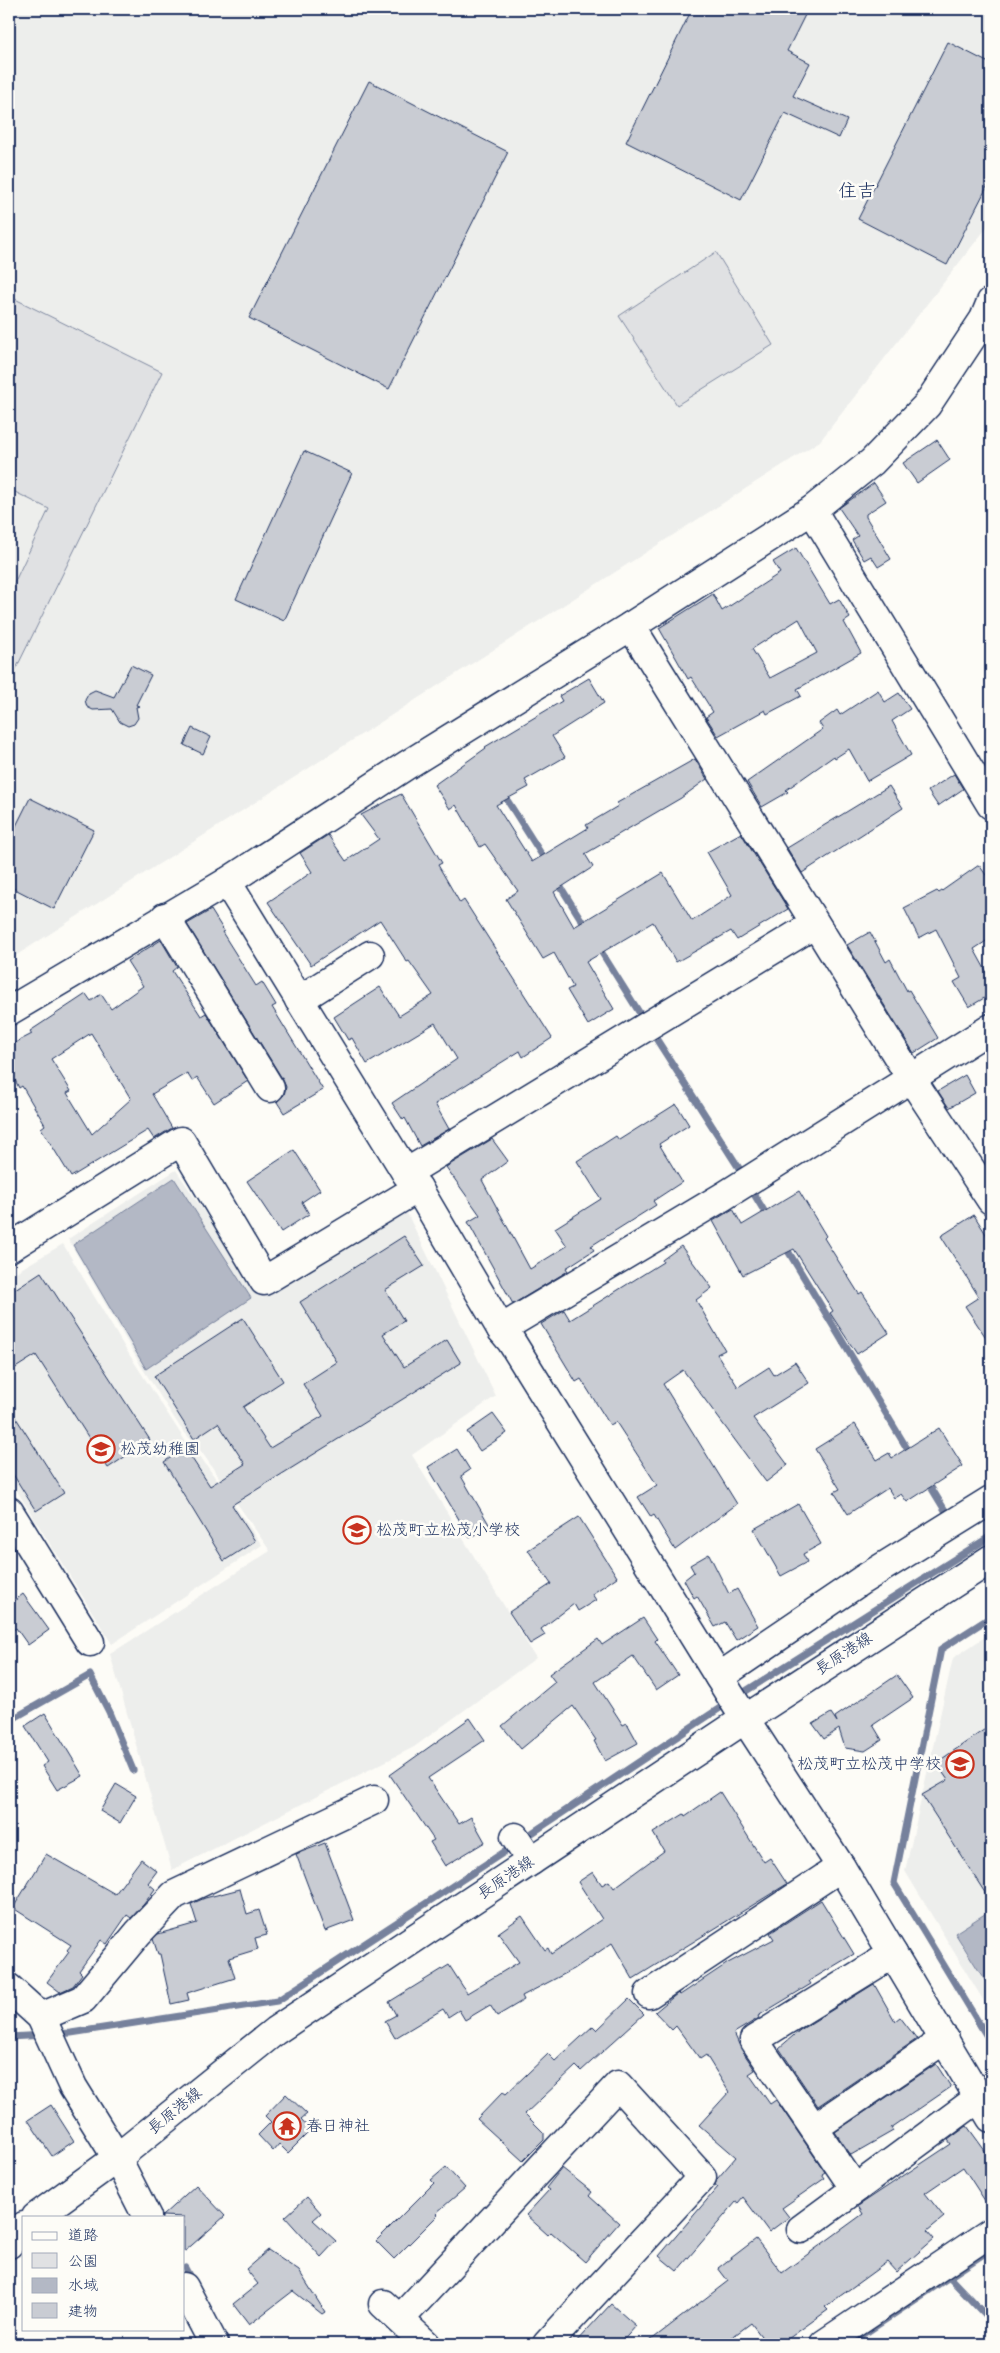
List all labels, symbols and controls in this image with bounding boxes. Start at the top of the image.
district label: 住吉 [838,177,876,207]
school or university icon: 松茂幼稚園 [86,1434,116,1464]
place label: 松茂幼稚園 [120,1437,200,1462]
school or university icon: 松茂町立松茂小学校 [342,1515,372,1545]
place label: 松茂町立松茂小学校 [376,1518,520,1543]
street label: 長原港線 [810,1626,878,1682]
school or university icon: 松茂町立松茂中学校 [945,1749,975,1779]
place label: 松茂町立松茂中学校 [797,1752,941,1777]
street label: 長原港線 [472,1850,540,1906]
street label: 長原港線 [142,2081,208,2141]
temple icon: 春日神社 [272,2111,302,2141]
place label: 春日神社 [306,2114,370,2139]
legend [22,2216,185,2330]
text: 道路 [68,2224,98,2248]
text: 公園 [68,2250,98,2274]
text: 水域 [68,2274,98,2298]
text: 建物 [68,2300,98,2324]

